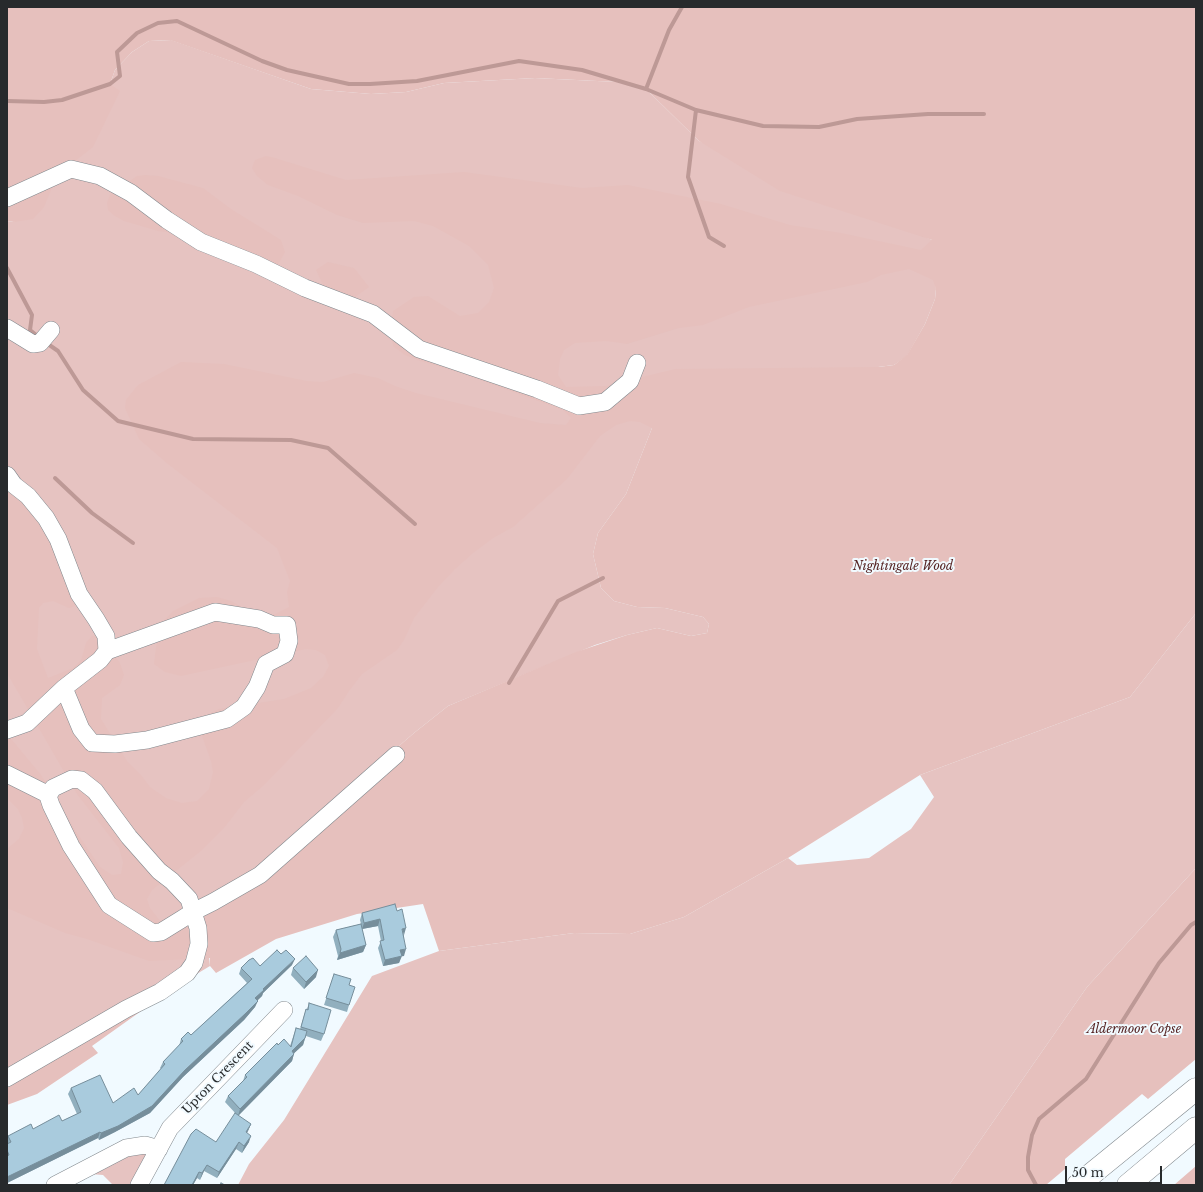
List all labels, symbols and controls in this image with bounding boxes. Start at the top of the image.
park label: Nightingale Wood [853,560,953,574]
park label: Aldermoor Copse [1087,1023,1181,1037]
street label: Upton Crescent [180,1039,256,1117]
scale bar [1067,1158,1164,1184]
text: 50 m [1072,1165,1104,1180]

